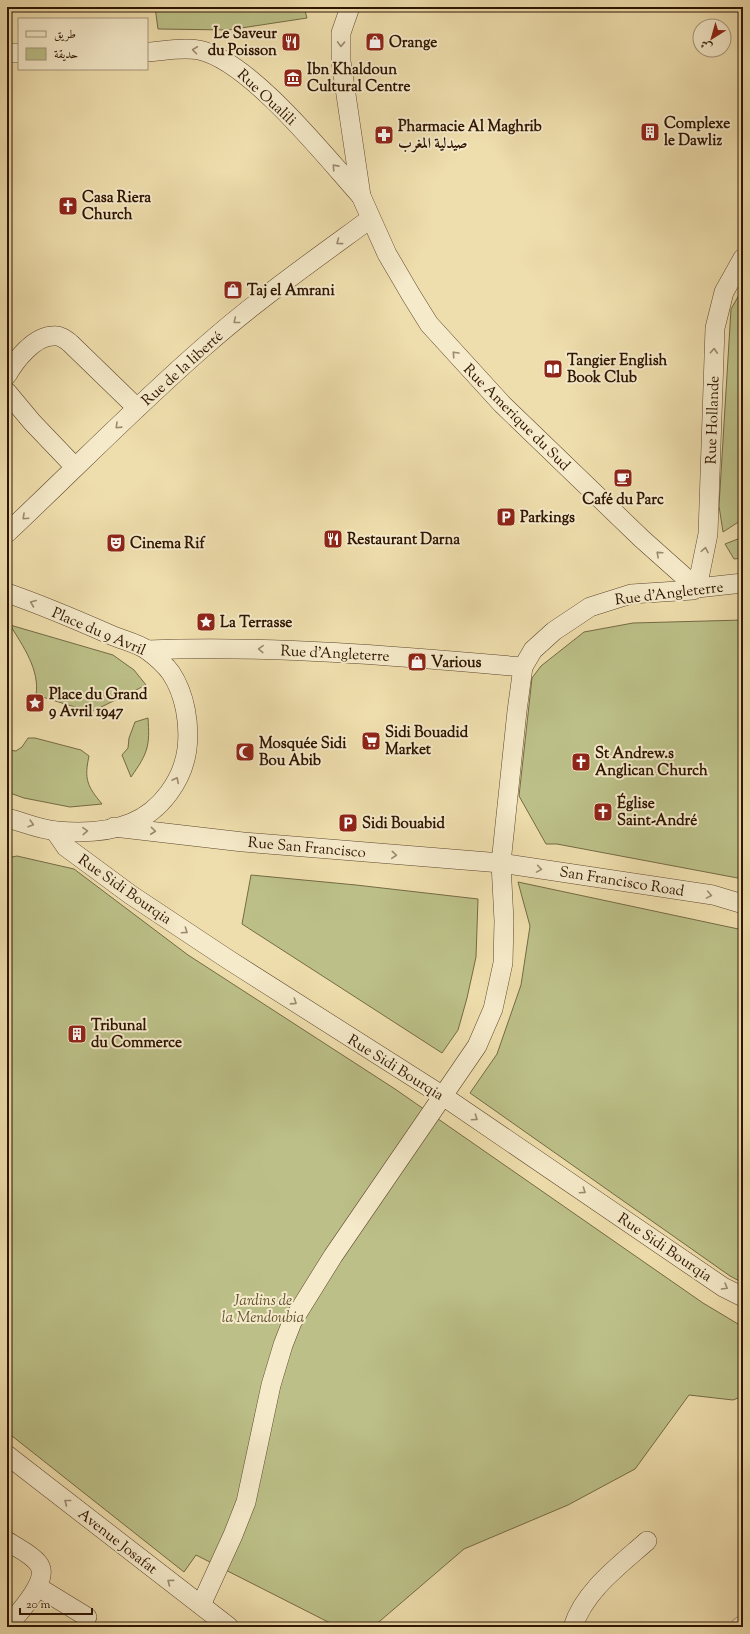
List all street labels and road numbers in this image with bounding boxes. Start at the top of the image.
street label: Rue Oualili [232,65,300,131]
street label: Rue de la liberté [138,327,228,411]
street label: Rue Amerique du Sud [458,360,575,477]
street label: Rue Hollande [701,375,726,465]
street label: Rue d'Angleterre [614,577,725,612]
street label: Place du 9 Avril [48,603,149,662]
street label: Rue d'Angleterre [280,641,390,668]
street label: Rue San Francisco [247,833,367,864]
street label: Rue Sidi Bourqia [73,850,175,930]
street label: San Francisco Road [558,862,686,903]
street label: Rue Sidi Bourqia [343,1030,447,1106]
street label: Rue Sidi Bourqia [613,1209,716,1288]
street label: Avenue Josafat [73,1504,161,1580]

